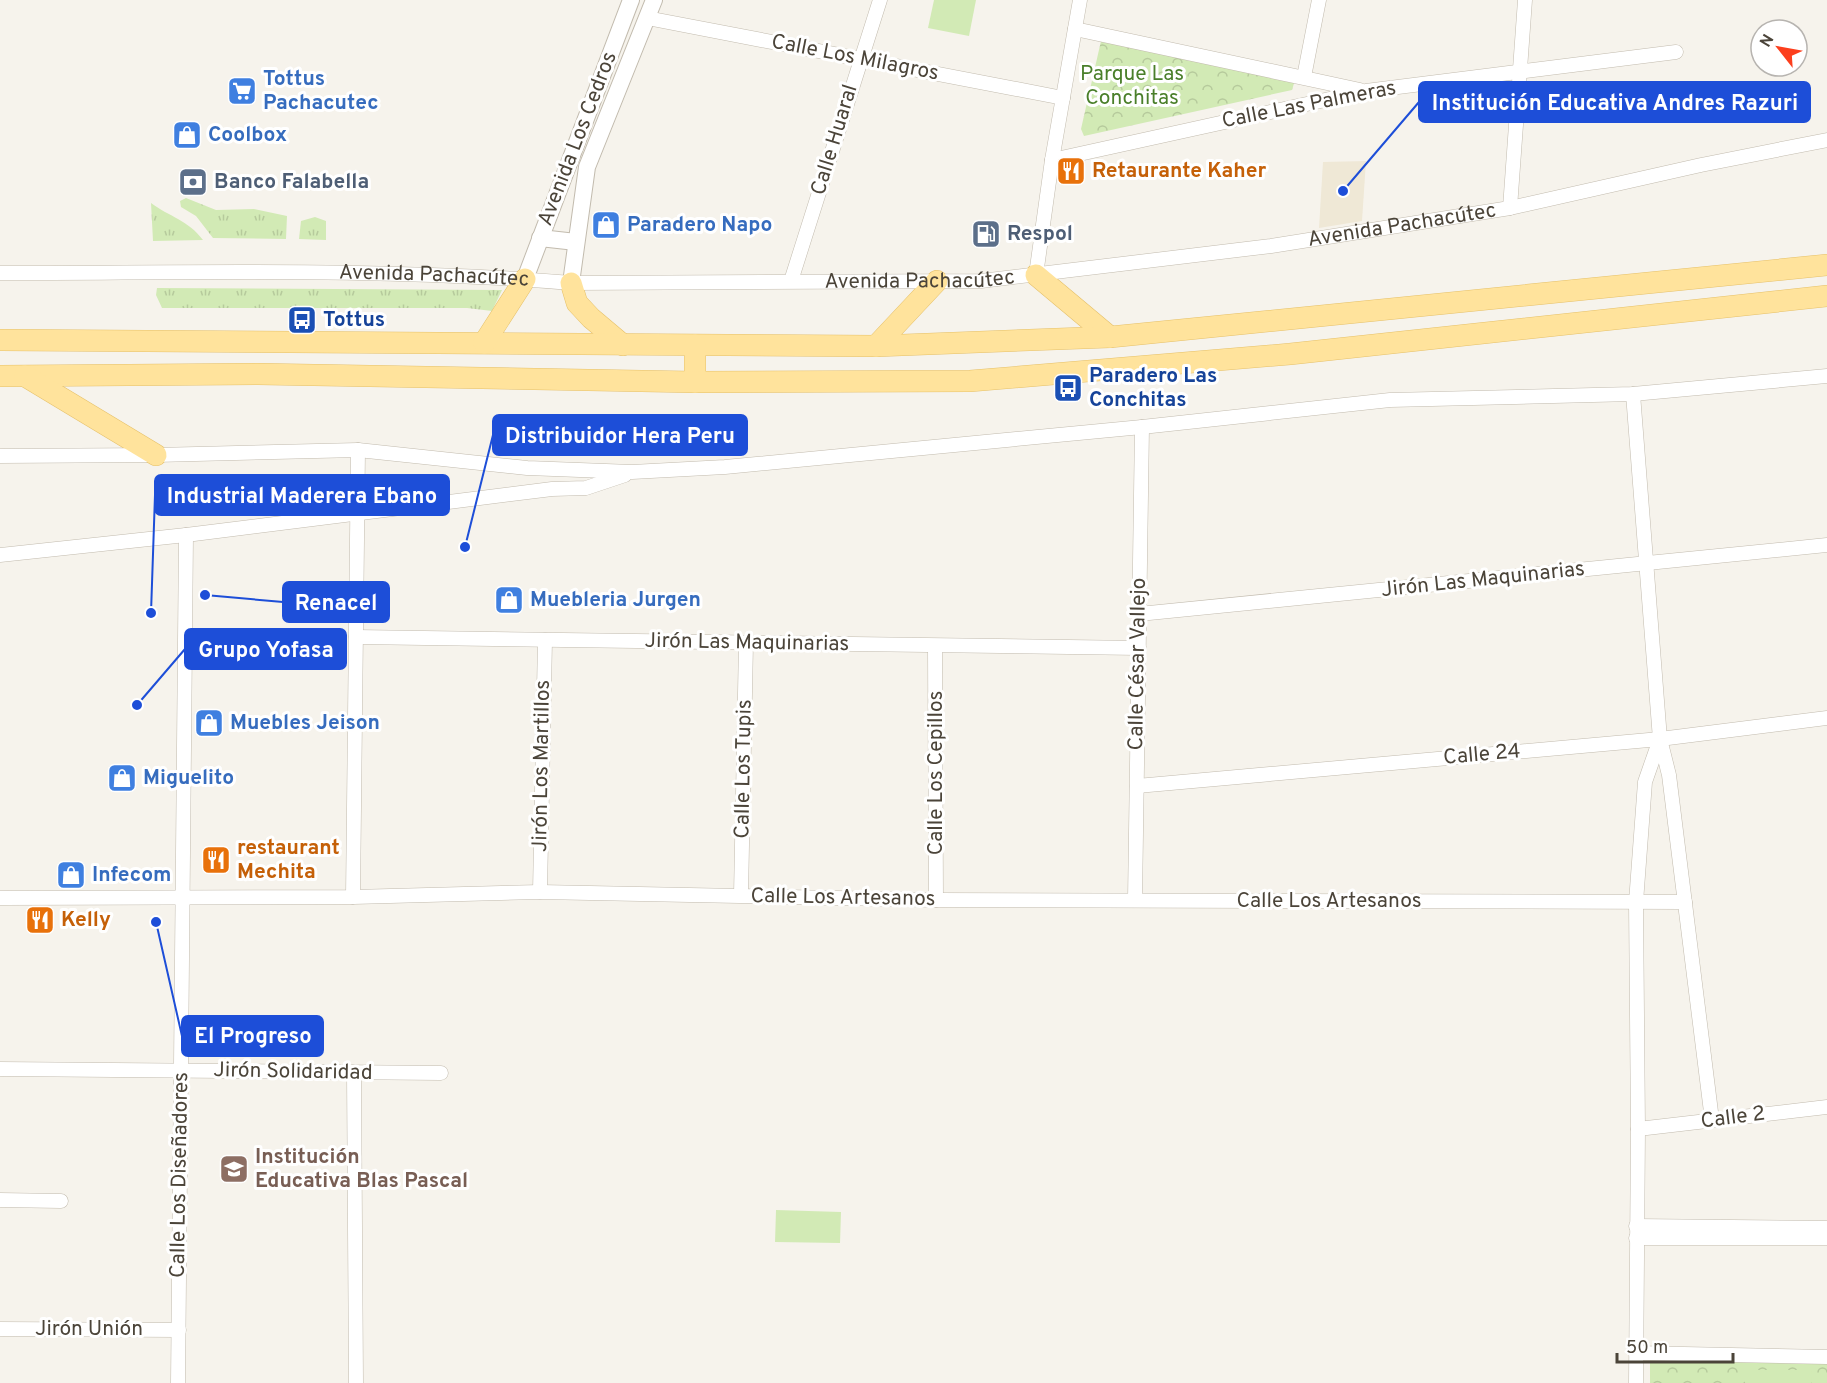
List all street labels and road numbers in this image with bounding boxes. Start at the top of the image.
street label: Calle Los Milagros [769,29,941,87]
street label: Avenida Los Cedros [532,48,624,230]
street label: Calle Las Palmeras [1220,75,1398,135]
street label: Calle Huaral [805,81,865,199]
street label: Avenida Pachacútec [1306,197,1498,253]
street label: Avenida Pachacútec [339,259,530,293]
street label: Avenida Pachacútec [824,264,1016,295]
street label: Jirón Las Maquinarias [1380,556,1586,604]
street label: Calle César Vallejo [1123,577,1153,751]
street label: Jirón Las Maquinarias [644,628,850,658]
street label: Jirón Los Martillos [527,680,557,852]
street label: Calle Los Cepillos [923,691,950,855]
street label: Calle Los Tupis [729,699,759,839]
street label: Calle 24 [1442,738,1522,772]
street label: Calle Los Artesanos [750,883,936,913]
street label: Calle Los Artesanos [1236,888,1422,915]
street label: Jirón Solidaridad [213,1057,373,1087]
street label: Calle Los Diseñadores [165,1072,195,1278]
street label: Calle 2 [1699,1101,1767,1135]
street label: Jirón Unión [35,1316,143,1343]

